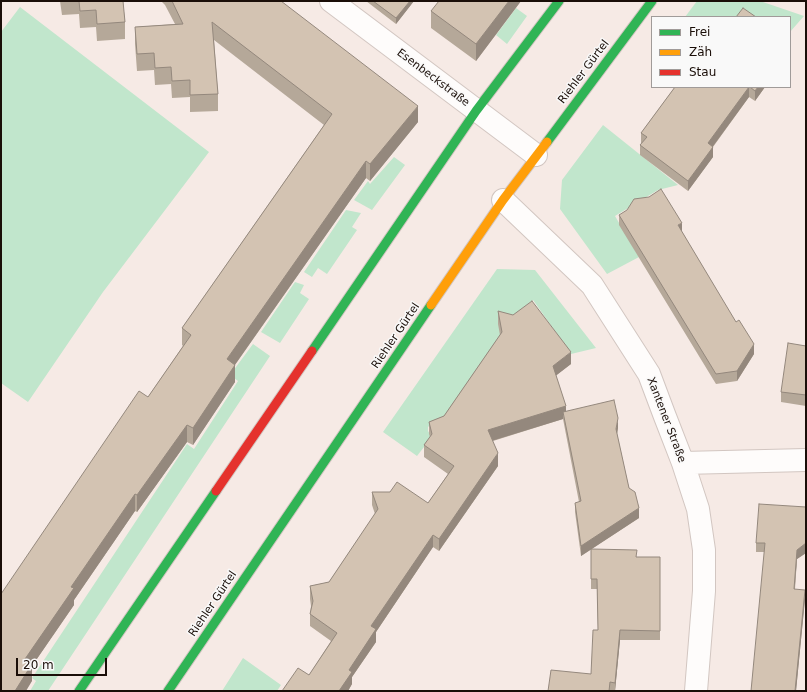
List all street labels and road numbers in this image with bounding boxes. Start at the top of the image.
street label: Riehler Gürtel [556,38,612,106]
street label: Esenbeckstraße [394,46,472,110]
street label: Riehler Gürtel [369,301,423,371]
street label: Xantener Straße [644,375,688,465]
street label: Riehler Gürtel [186,569,240,639]

